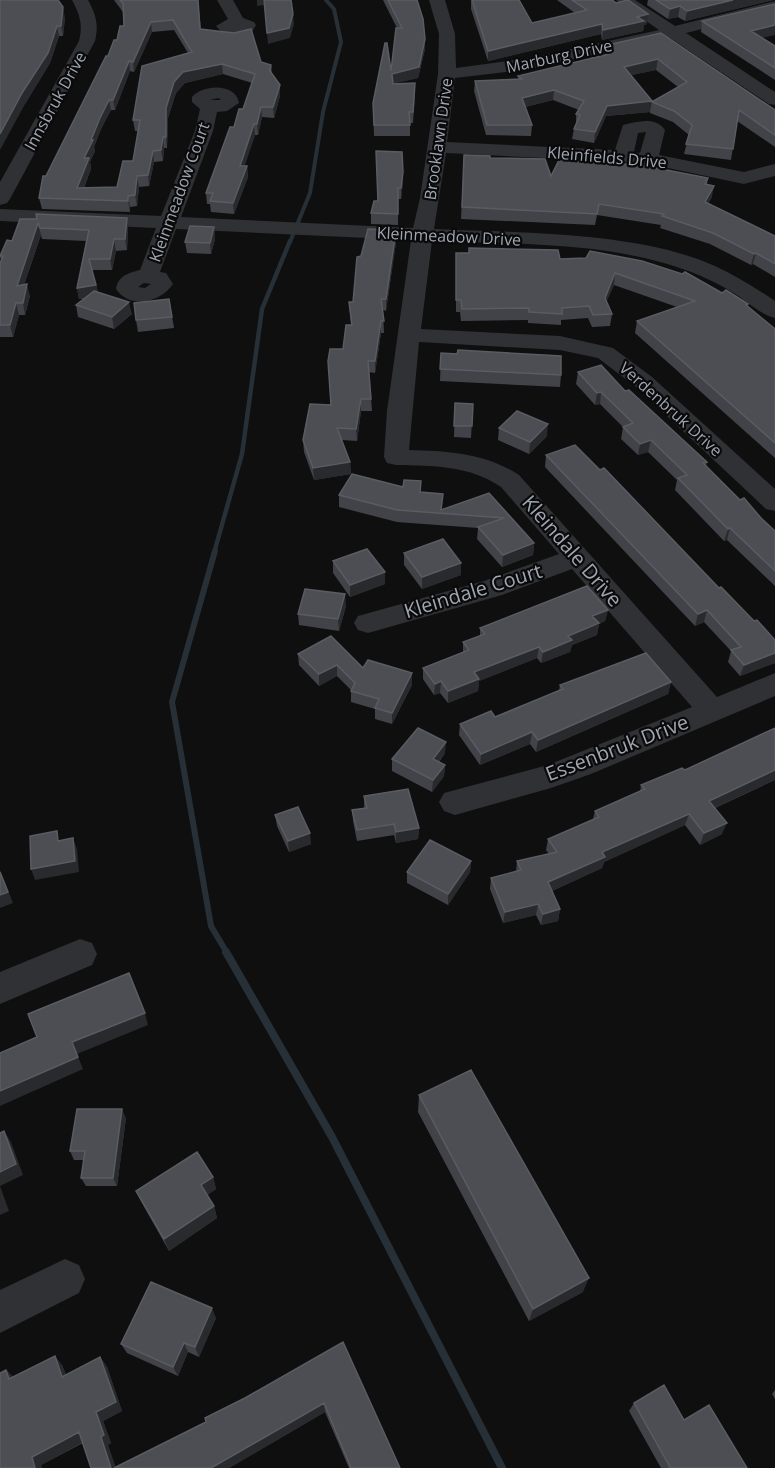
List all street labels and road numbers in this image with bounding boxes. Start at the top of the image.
street label: Marburg Drive [504,34,614,78]
street label: Innsbruk Drive [19,48,91,154]
street label: Brooklawn Drive [419,77,457,201]
street label: Kleinmeadow Court [144,119,215,265]
street label: Kleinfields Drive [546,141,668,173]
street label: Kleinmeadow Drive [376,221,522,251]
street label: Verdenbruk Drive [615,357,727,461]
street label: Kleindale Drive [516,489,628,612]
street label: Kleindale Court [401,557,545,624]
street label: Essenbruk Drive [541,708,692,787]

